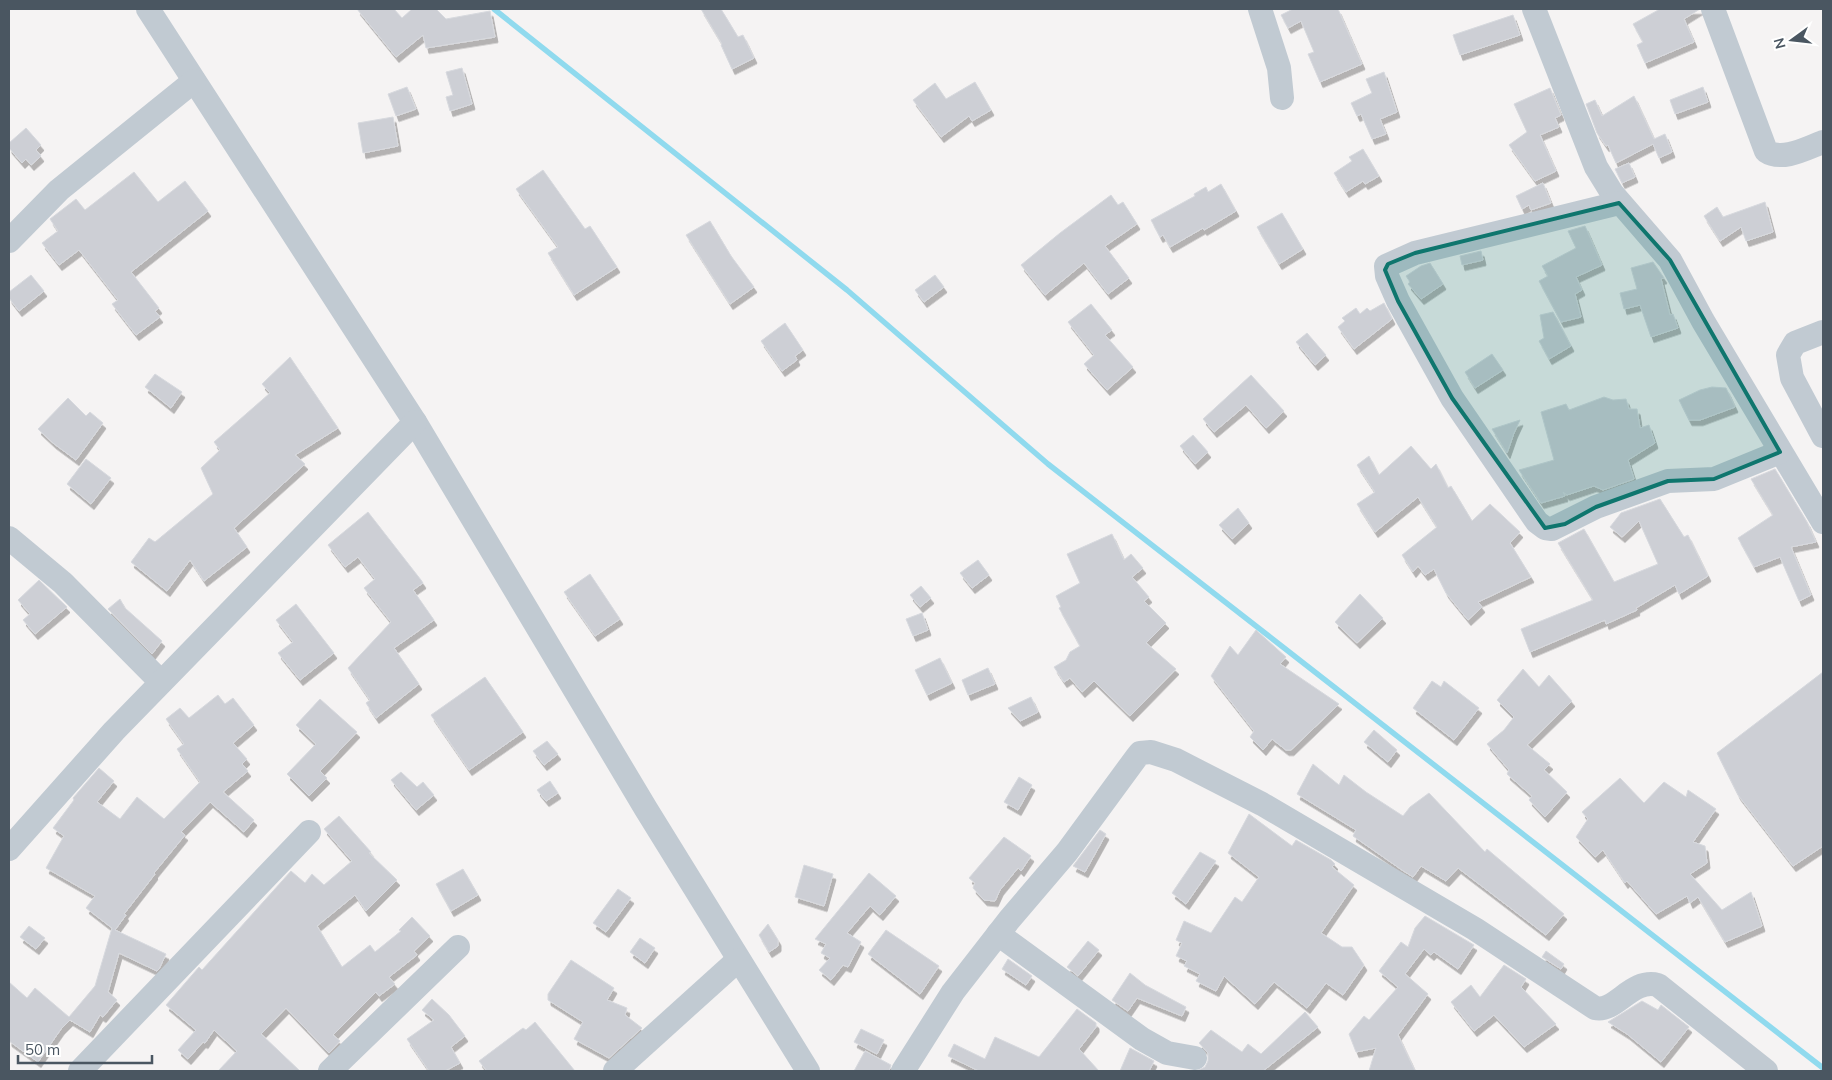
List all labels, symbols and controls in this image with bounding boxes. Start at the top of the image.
north arrow [1767,15,1817,65]
text: N [1769,36,1790,51]
scale bar [18,1032,151,1064]
text: 50 m [25,1040,60,1059]

